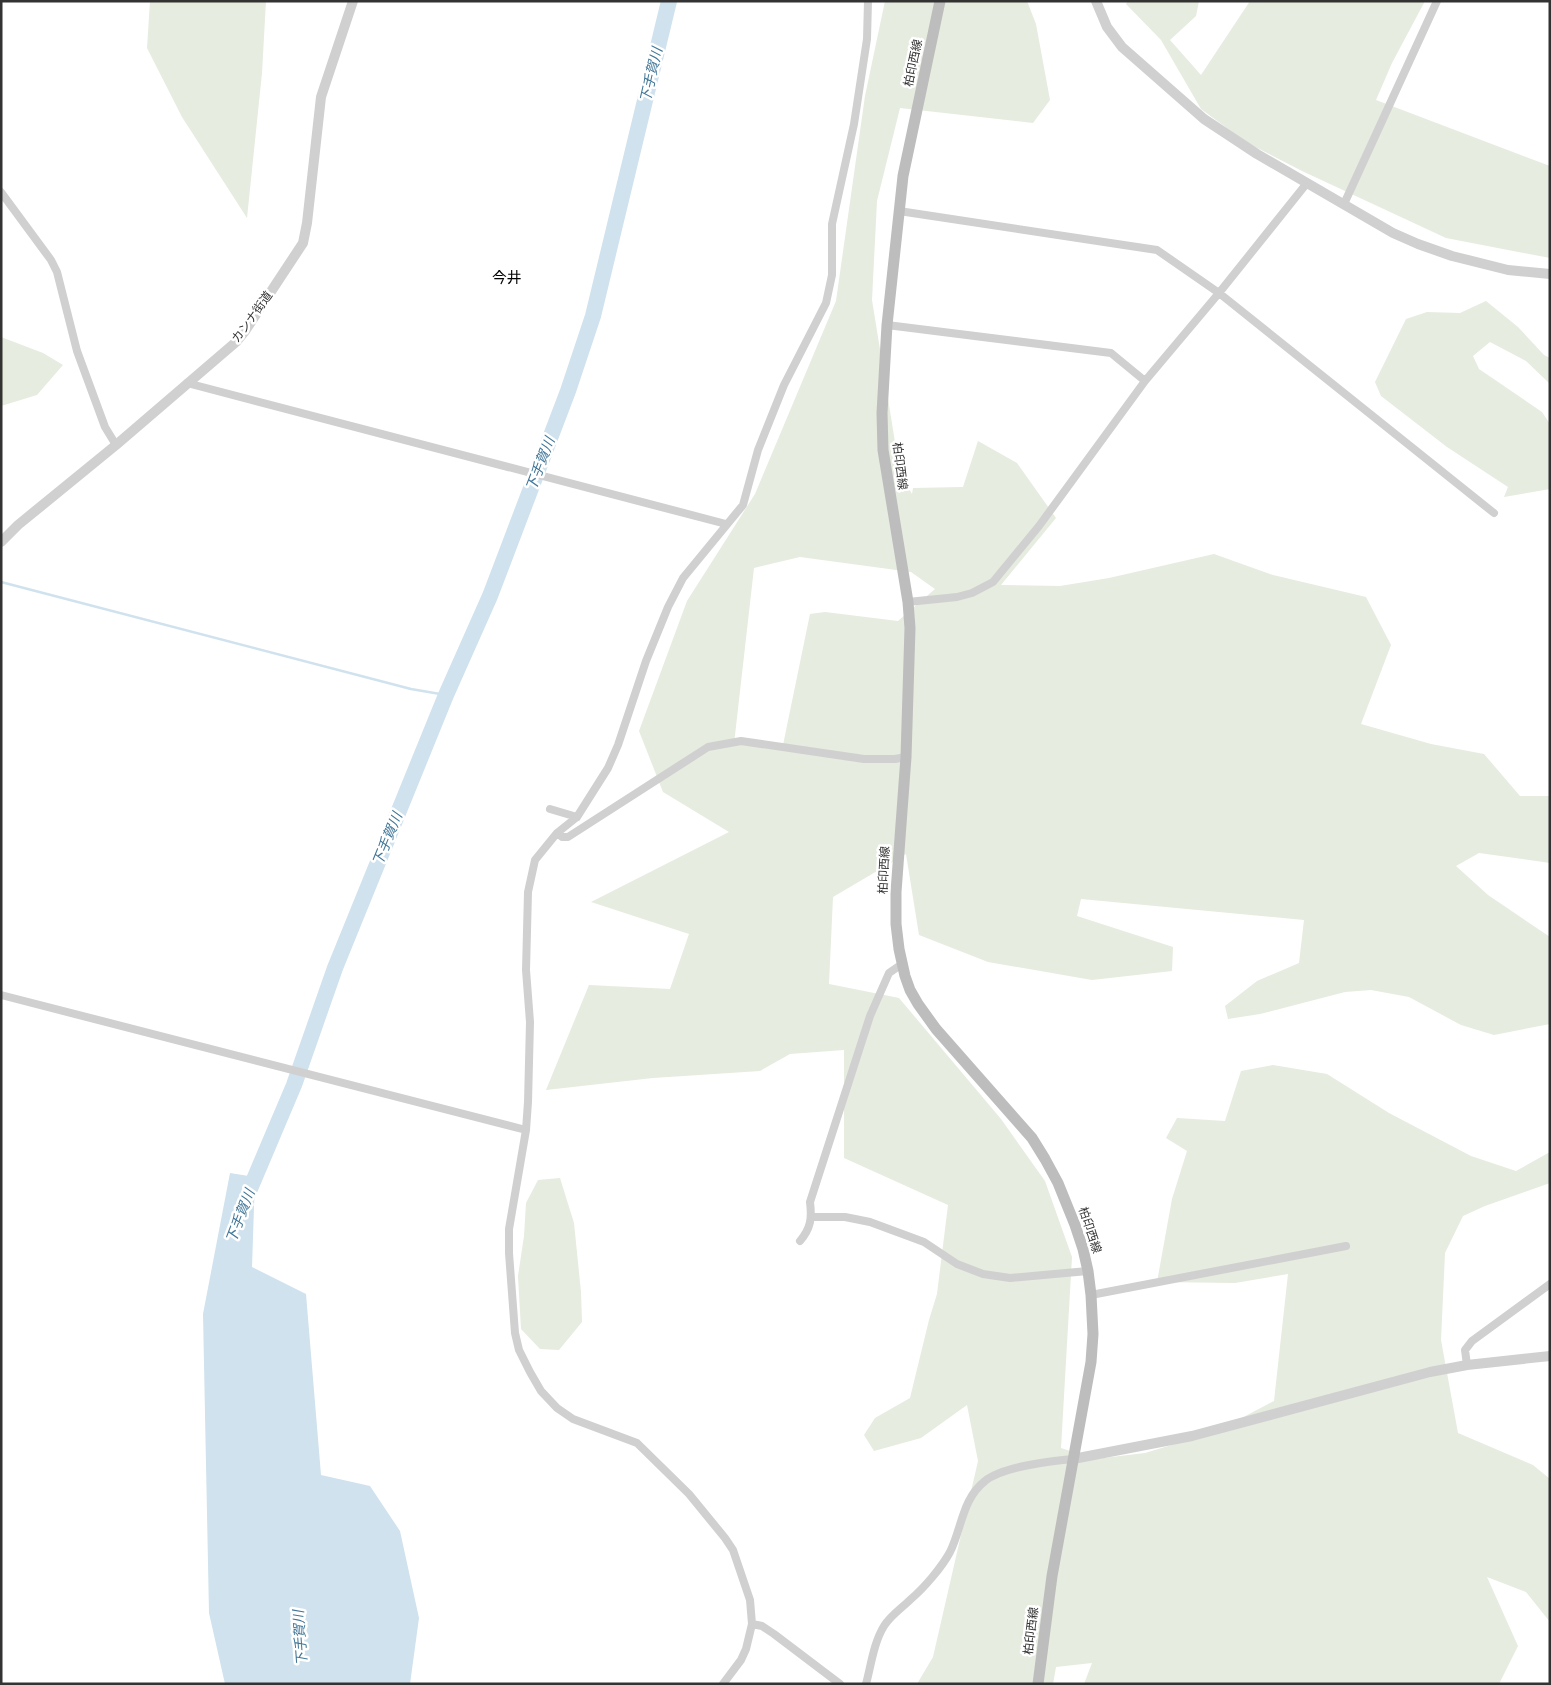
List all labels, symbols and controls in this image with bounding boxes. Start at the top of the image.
street label: 柏印西線 [901,38,925,88]
water label: 下手賀川 [637,44,666,104]
district label: 今井 [492,269,522,287]
street label: カンナ街道 [229,289,275,345]
water label: 下手賀川 [522,433,558,493]
street label: 柏印西線 [890,441,910,491]
water label: 下手賀川 [369,808,406,868]
street label: 柏印西線 [876,846,892,894]
water label: 下手賀川 [222,1185,258,1245]
street label: 柏印西線 [1076,1205,1104,1255]
street label: 柏印西線 [1021,1606,1041,1656]
water label: 下手賀川 [290,1608,310,1666]

